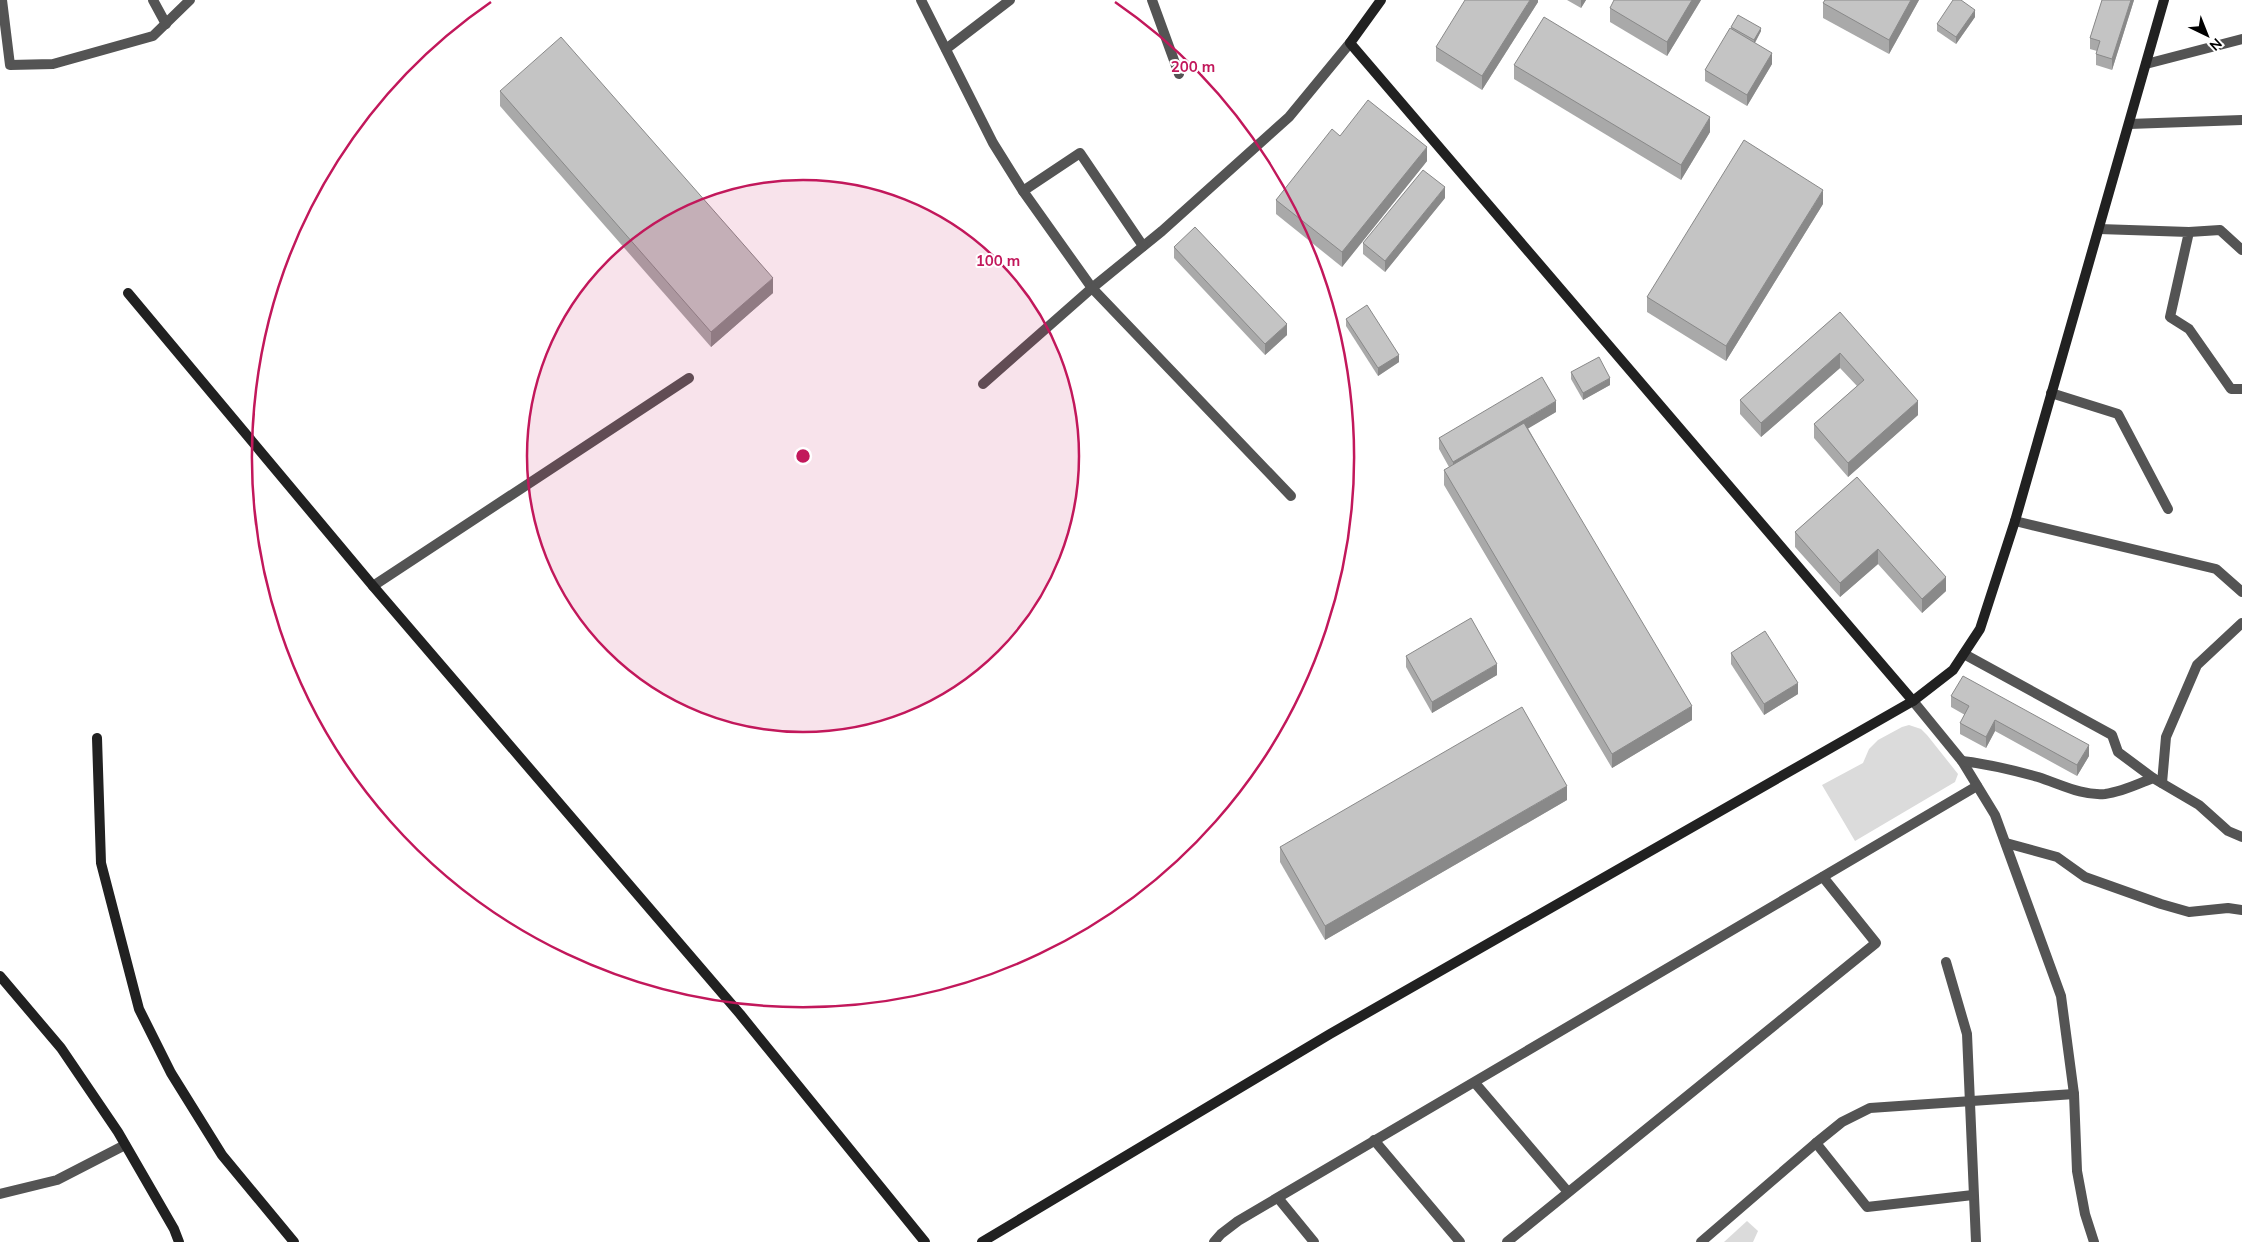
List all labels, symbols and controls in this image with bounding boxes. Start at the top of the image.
north arrow [2182,10,2232,60]
text: N [2206,34,2226,55]
text: 200 m [1171,57,1215,76]
text: 100 m [976,251,1020,270]
centre of rings [794,447,812,465]

